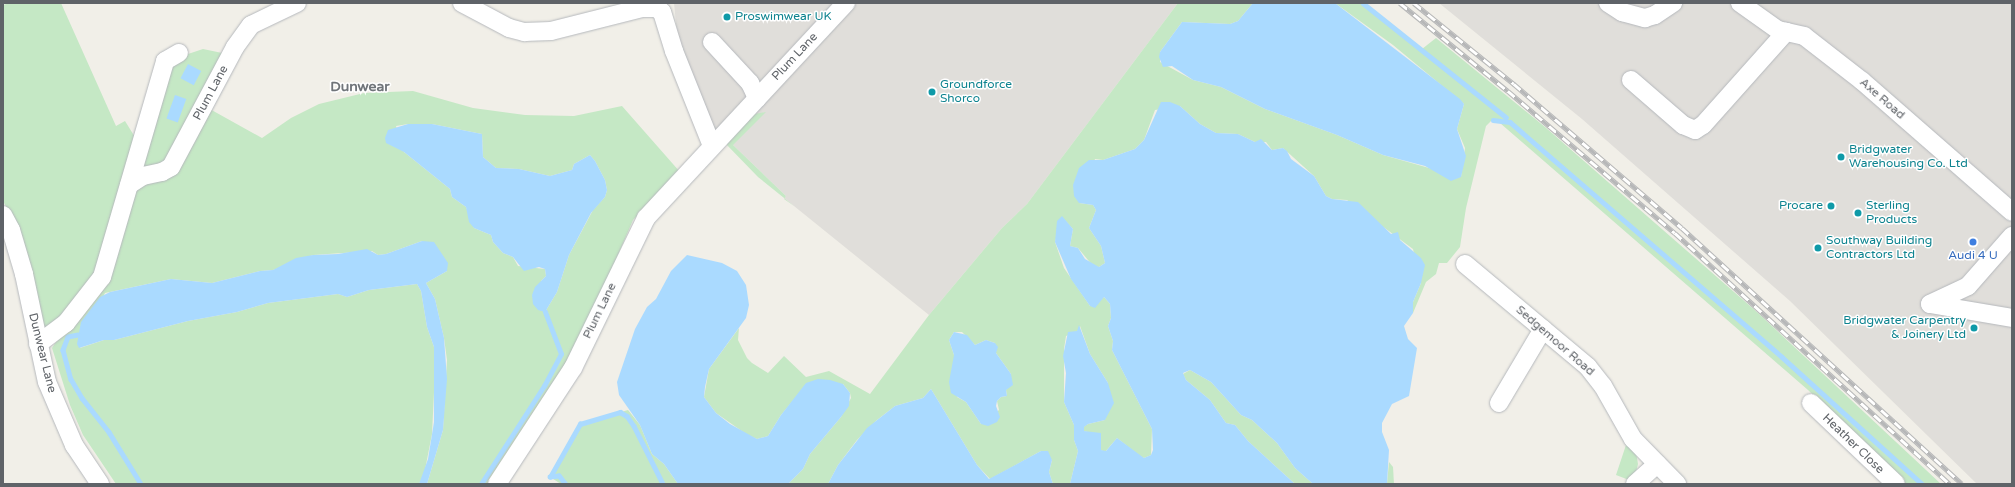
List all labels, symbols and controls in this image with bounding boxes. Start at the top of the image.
place label: Proswimwear UK [735,10,832,24]
marker: Proswimwear UK [722,12,732,22]
street label: Plum Lane [769,30,821,84]
street label: Plum Lane [191,63,231,123]
street label: Axe Road [1856,75,1908,123]
place label: Groundforce Shorco [940,78,1012,106]
district label: Dunwear [330,79,390,95]
marker: Groundforce Shorco [927,87,937,97]
place label: Bridgwater Warehousing Co. Ltd [1849,143,1968,171]
marker: Bridgwater Warehousing Co. Ltd [1836,152,1846,162]
place label: Procare [1779,199,1823,213]
place label: Sterling Products [1866,199,1917,227]
marker: Procare [1826,201,1836,211]
marker: Sterling Products [1853,208,1863,218]
place label: Southway Building Contractors Ltd [1826,234,1932,262]
marker: Audi 4 U [1968,237,1978,247]
marker: Southway Building Contractors Ltd [1813,243,1823,253]
place label: Audi 4 U [1948,249,1998,263]
street label: Plum Lane [580,281,620,341]
street label: Sedgemoor Road [1513,303,1597,379]
street label: Dunwear Lane [25,312,59,394]
place label: Bridgwater Carpentry & Joinery Ltd [1843,314,1966,342]
marker: Bridgwater Carpentry & Joinery Ltd [1969,323,1979,333]
street label: Heather Close [1819,411,1887,477]

